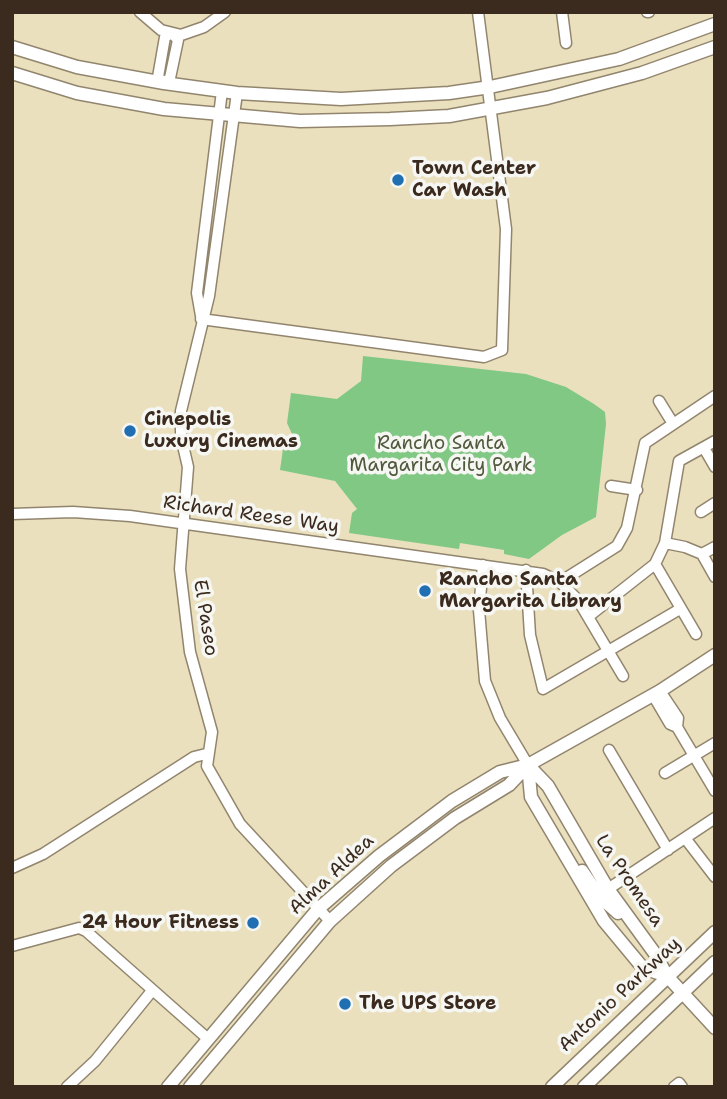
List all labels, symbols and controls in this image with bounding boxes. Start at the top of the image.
place label: Town Center Car Wash [412,158,536,202]
marker: Town Center Car Wash [390,172,406,188]
place label: Cinepolis Luxury Cinemas [144,409,298,453]
marker: Cinepolis Luxury Cinemas [122,423,138,439]
park label: Rancho Santa Margarita City Park [349,433,533,477]
street label: Richard Reese Way [162,491,340,539]
place label: Rancho Santa Margarita Library [439,569,622,613]
street label: El Paseo [188,578,222,658]
marker: Rancho Santa Margarita Library [417,583,433,599]
street label: Alma Aldea [285,830,379,920]
street label: La Promesa [590,831,668,931]
place label: 24 Hour Fitness [82,912,239,934]
marker: 24 Hour Fitness [245,915,261,931]
street label: Antonio Parkway [554,933,686,1057]
place label: The UPS Store [359,993,496,1015]
marker: The UPS Store [337,996,353,1012]

